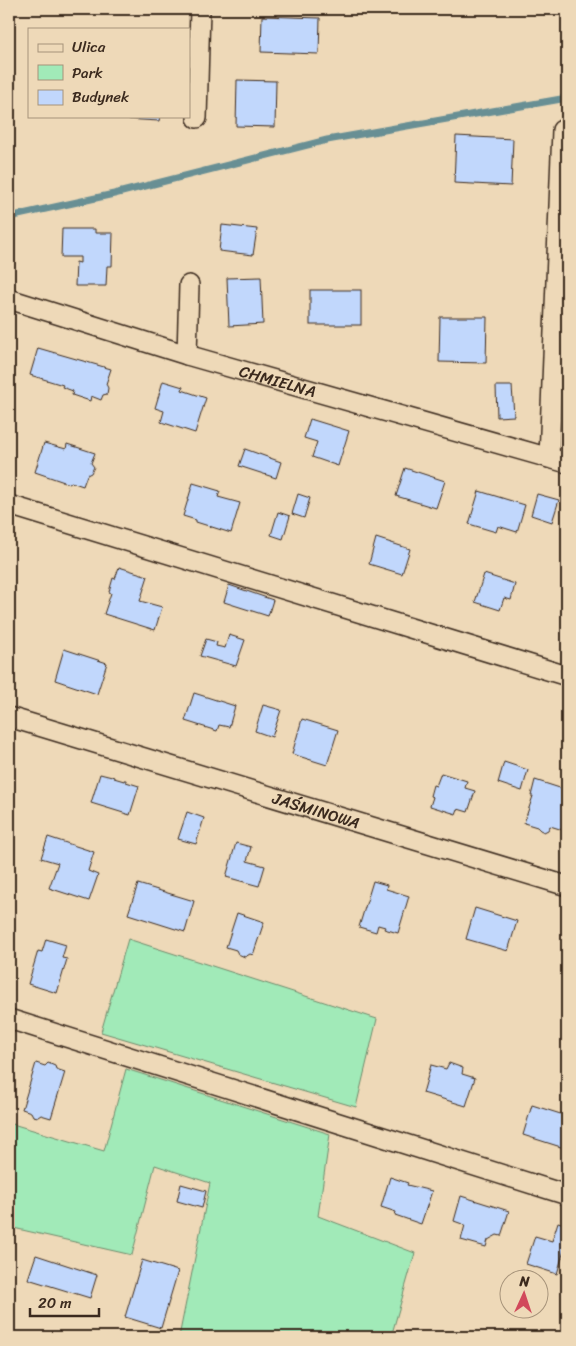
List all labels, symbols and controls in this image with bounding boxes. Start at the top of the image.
legend [28,28,190,118]
text: Ulica [72,34,106,60]
text: Park [72,60,103,86]
text: Budynek [72,84,130,110]
street label: CHMIELNA [236,357,319,406]
street label: JAŚMINOWA [268,783,363,837]
north arrow [498,1268,548,1318]
text: N [518,1269,530,1294]
scale bar [30,1286,99,1318]
text: 20 m [38,1290,72,1316]

